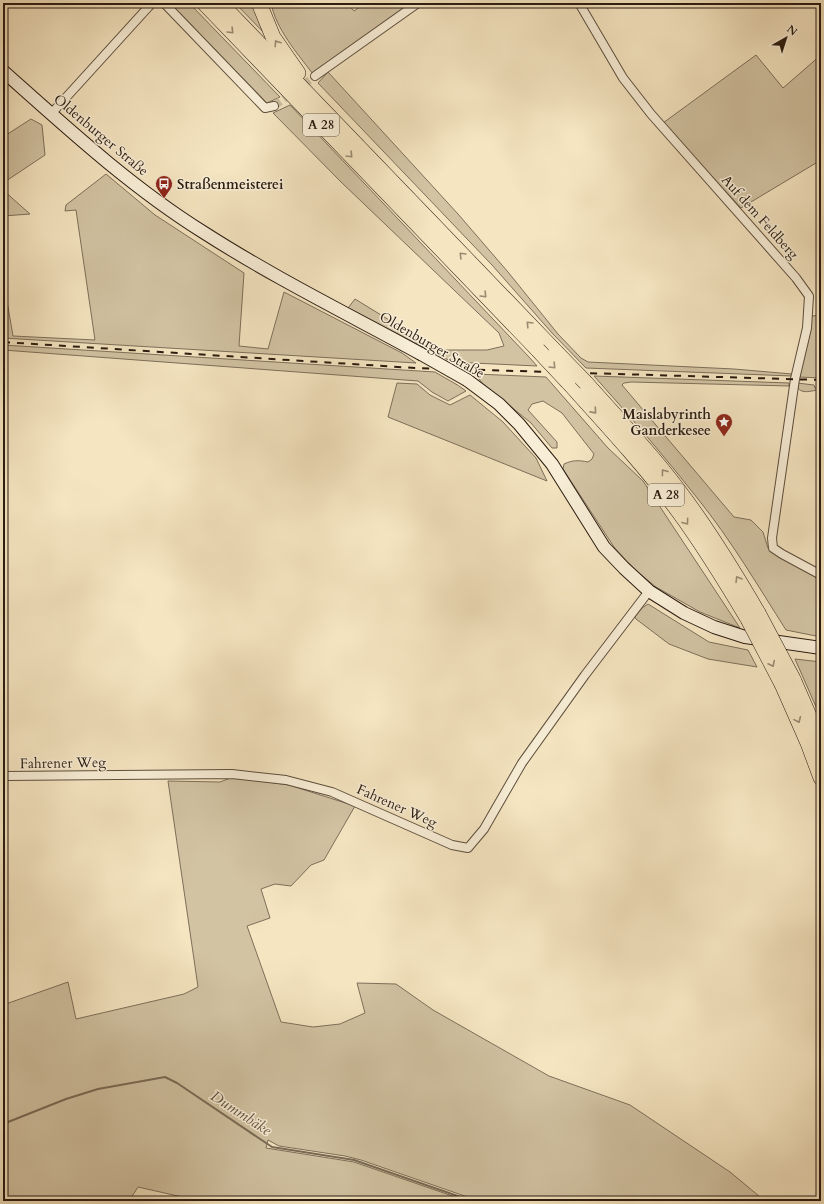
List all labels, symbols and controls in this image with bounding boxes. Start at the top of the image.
north arrow [766,18,806,58]
text: N [784,22,801,40]
one-way arrow [226,26,234,34]
one-way arrow [274,40,282,47]
street label: Oldenburger Straße [50,90,152,180]
road number: A 28 [303,114,339,136]
one-way arrow [345,150,353,158]
street label: Auf dem Feldberg [717,171,803,263]
bus stop icon: Straßenmeisterei [154,174,174,199]
place label: Straßenmeisterei [177,175,284,194]
one-way arrow [459,252,467,260]
one-way arrow [479,290,487,298]
street label: Oldenburger Straße [376,307,488,383]
one-way arrow [526,321,534,329]
one-way arrow [548,361,556,369]
place label: Maislabyrinth Ganderkesee [622,405,711,440]
one-way arrow [590,406,597,414]
place icon: Maislabyrinth Ganderkesee [714,412,734,437]
one-way arrow [662,470,669,477]
road number: A 28 [648,484,684,506]
one-way arrow [681,518,689,525]
one-way arrow [736,576,743,583]
one-way arrow [767,660,775,667]
one-way arrow [794,716,802,723]
street label: Fahrener Weg [20,753,106,773]
street label: Fahrener Weg [354,780,440,832]
water label: Dummbäke [207,1086,275,1140]

